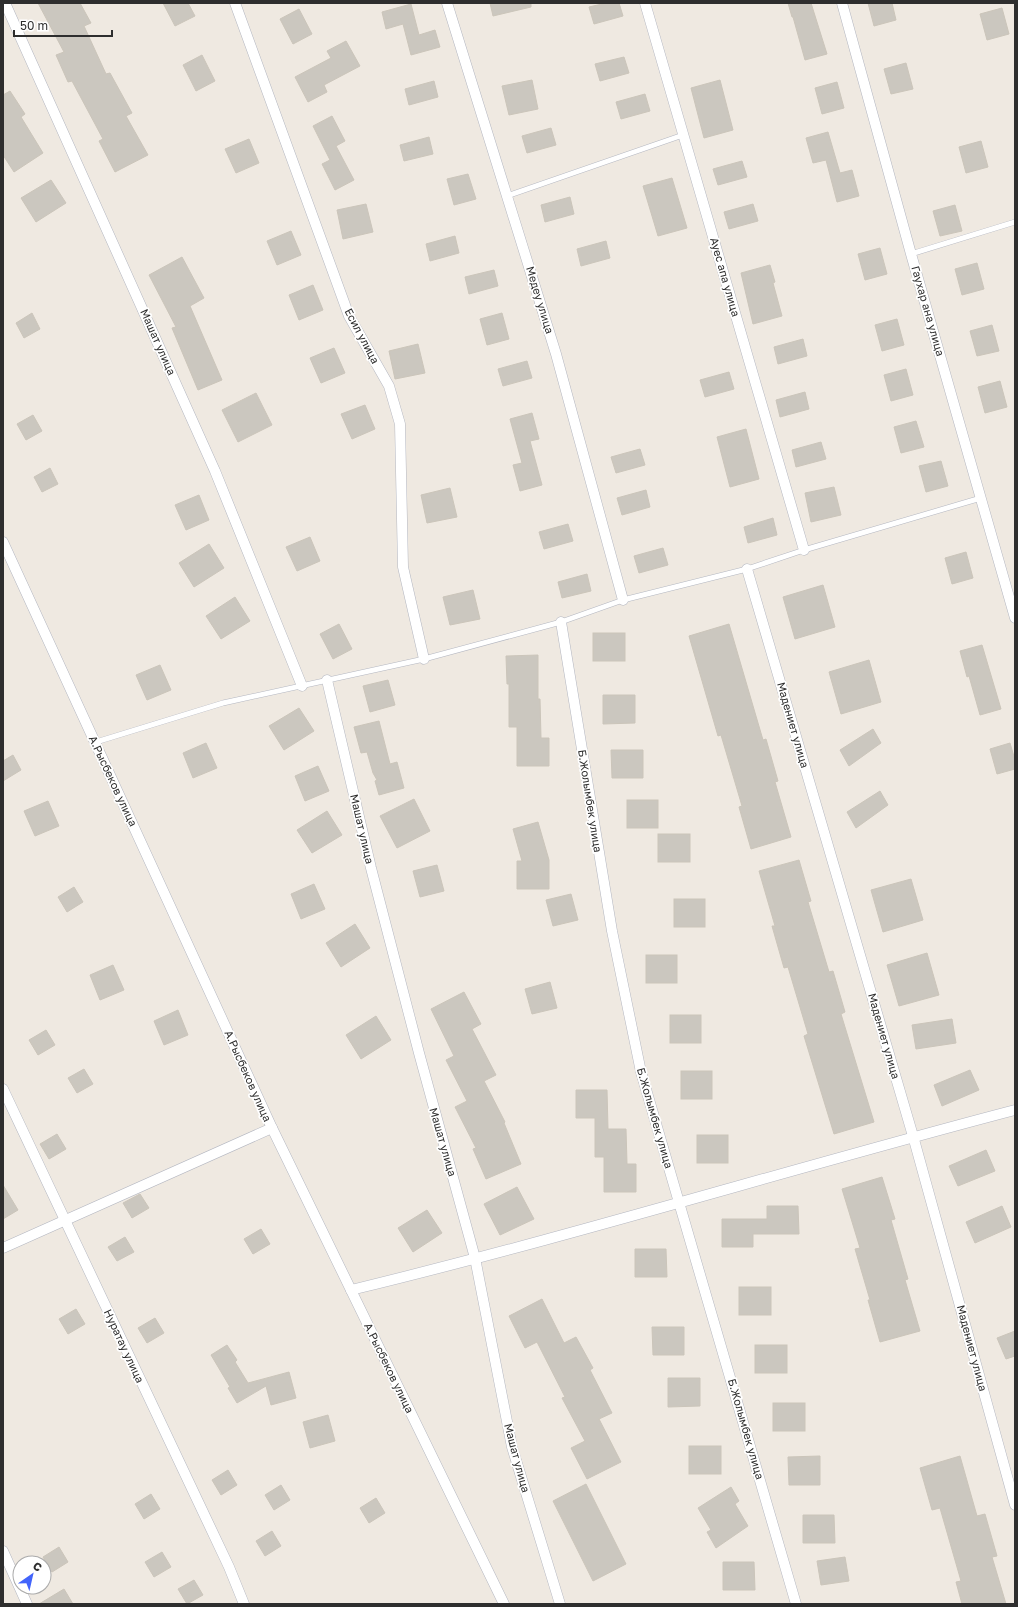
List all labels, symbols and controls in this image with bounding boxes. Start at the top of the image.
scale bar [14,12,112,38]
text: 50 m [20,18,48,33]
street label: Ауес апа улица [708,236,743,318]
street label: Гаухар ана улица [909,264,948,357]
street label: Медеу улица [524,265,557,335]
street label: Есил улица [342,306,382,366]
street label: Машат улица [138,307,179,377]
street label: Мадениет улица [775,680,812,769]
street label: А.Рысбеков улица [87,733,140,828]
street label: Б.Жолымбек улица [576,749,605,853]
street label: Машат улица [348,793,377,865]
street label: Мадениет улица [866,991,903,1080]
street label: А.Рысбеков улица [222,1028,274,1124]
street label: Б.Жолымбек улица [635,1066,676,1170]
street label: Машат улица [427,1106,460,1178]
street label: Мадениет улица [955,1303,990,1392]
street label: Нуратау улица [102,1307,147,1385]
street label: А.Рысбеков улица [362,1321,417,1415]
street label: Б.Жолымбек улица [726,1377,767,1481]
street label: Машат улица [502,1422,533,1494]
north arrow [12,1555,52,1595]
text: С [31,1559,45,1574]

